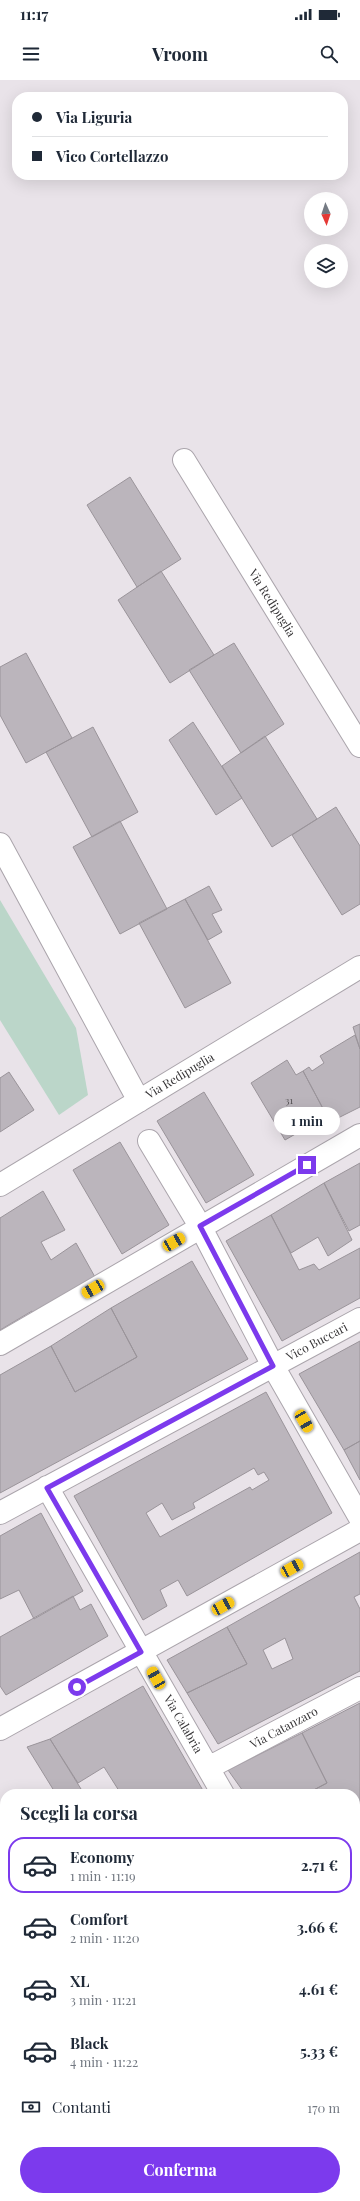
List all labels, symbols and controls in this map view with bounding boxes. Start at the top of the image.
text: 11:17 [20,4,48,24]
text: Vroom [152,42,208,66]
icon: menu [20,43,42,65]
icon: search [318,43,340,65]
text: Via Liguria [56,107,132,127]
text: Vico Cortellazzo [56,146,168,166]
north arrow [304,192,348,236]
map controls [304,192,348,288]
button: layers [304,244,348,288]
street label: Via Redipuglia [245,565,300,639]
street label: Via Redipuglia [141,1048,217,1102]
house number: 31 [285,1093,293,1107]
callout: 1 min [274,1107,340,1135]
text: 1 min [291,1112,323,1129]
route end [298,1156,316,1174]
car [161,1231,187,1253]
car [80,1278,106,1300]
street label: Vico Buccari [282,1318,350,1364]
car [293,1408,315,1434]
car [279,1557,305,1579]
car [210,1595,236,1617]
car [145,1665,167,1691]
route start [68,1678,86,1696]
street label: Via Calabria [160,1691,207,1756]
street label: Via Catanzaro [246,1702,321,1752]
text: Scegli la corsa [20,1801,138,1825]
icon: car [22,1847,58,1883]
text: Economy [70,1847,134,1867]
text: 2.71 € [301,1855,338,1875]
text: 1 min · 11:19 [70,1867,136,1884]
icon: car [22,1909,58,1945]
text: Comfort [70,1909,128,1929]
text: 3.66 € [297,1917,338,1937]
text: 2 min · 11:20 [70,1929,140,1946]
icon: car [22,1971,58,2007]
text: XL [70,1971,90,1991]
text: 4.61 € [299,1979,338,1999]
text: 3 min · 11:21 [70,1991,136,2008]
icon: car [22,2033,58,2069]
text: Black [70,2033,109,2053]
text: 5.33 € [300,2041,338,2061]
text: 4 min · 11:22 [70,2053,138,2070]
icon: cash [20,2096,42,2118]
text: Contanti [52,2097,111,2117]
text: 170 m [307,2099,340,2116]
button: Conferma [20,2147,340,2193]

